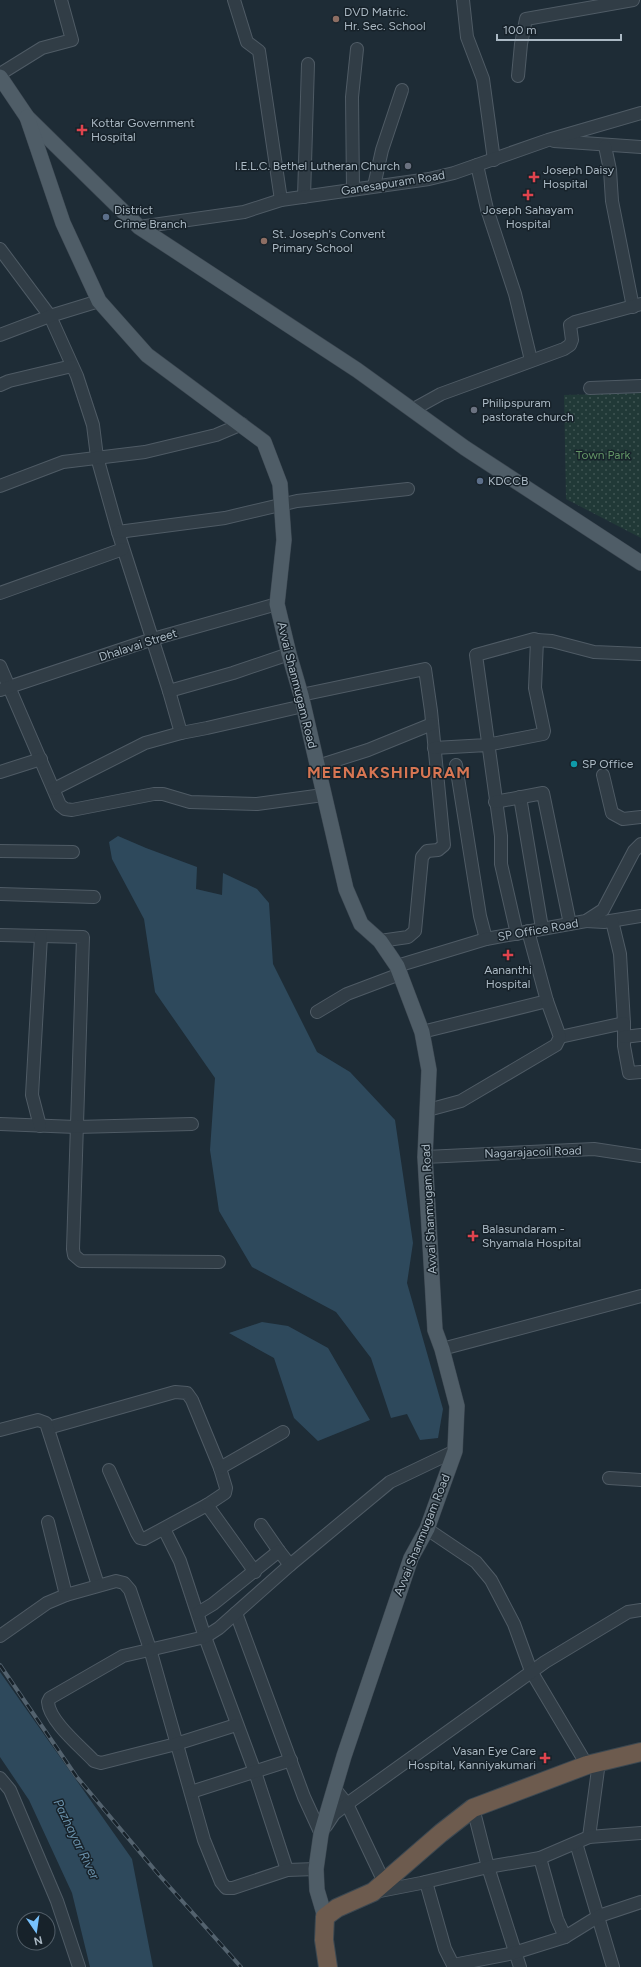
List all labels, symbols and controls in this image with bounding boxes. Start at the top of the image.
place label: DVD Matric. Hr. Sec. School [344,5,426,33]
marker: DVD Matric. Hr. Sec. School [331,14,341,24]
scale bar [497,16,621,42]
text: 100 m [503,23,537,37]
place label: Kottar Government Hospital [91,116,195,144]
marker: Kottar Government Hospital [76,124,88,136]
place label: I.E.L.C. Bethel Lutheran Church [235,159,400,173]
marker: I.E.L.C. Bethel Lutheran Church [403,161,413,171]
place label: Joseph Daisy Hospital [543,163,615,191]
street label: Ganesapuram Road [340,168,446,198]
marker: Joseph Daisy Hospital [528,171,540,183]
marker: Joseph Sahayam Hospital [522,189,534,201]
place label: District Crime Branch [114,203,187,231]
place label: Joseph Sahayam Hospital [483,203,573,231]
marker: District Crime Branch [101,212,111,222]
place label: St. Joseph's Convent Primary School [272,227,386,255]
marker: St. Joseph's Convent Primary School [259,236,269,246]
place label: Philipspuram pastorate church [482,396,574,424]
marker: Philipspuram pastorate church [469,405,479,415]
park label: Town Park [576,448,630,462]
place label: KDCCB [488,474,528,488]
marker: KDCCB [475,476,485,486]
street label: Avvai Shanmugam Road [274,620,320,750]
street label: Dhalavai Street [97,626,179,664]
place label: SP Office [582,757,634,771]
marker: SP Office [569,759,579,769]
district label: MEENAKSHIPURAM [307,763,471,782]
street label: SP Office Road [496,916,580,944]
marker: Aananthi Hospital [502,949,514,961]
place label: Aananthi Hospital [484,963,532,991]
street label: Nagarajacoil Road [484,1143,582,1161]
street label: Avvai Shanmugam Road [419,1144,439,1274]
place label: Balasundaram - Shyamala Hospital [482,1222,581,1250]
marker: Balasundaram - Shyamala Hospital [467,1230,479,1242]
street label: Avvai Shanmugam Road [391,1472,453,1598]
place label: Vasan Eye Care Hospital, Kanniyakumari [408,1744,536,1772]
marker: Vasan Eye Care Hospital, Kanniyakumari [539,1752,551,1764]
water label: Pazhayar River [51,1797,103,1882]
north arrow [16,1911,56,1951]
text: N [33,1933,44,1948]

